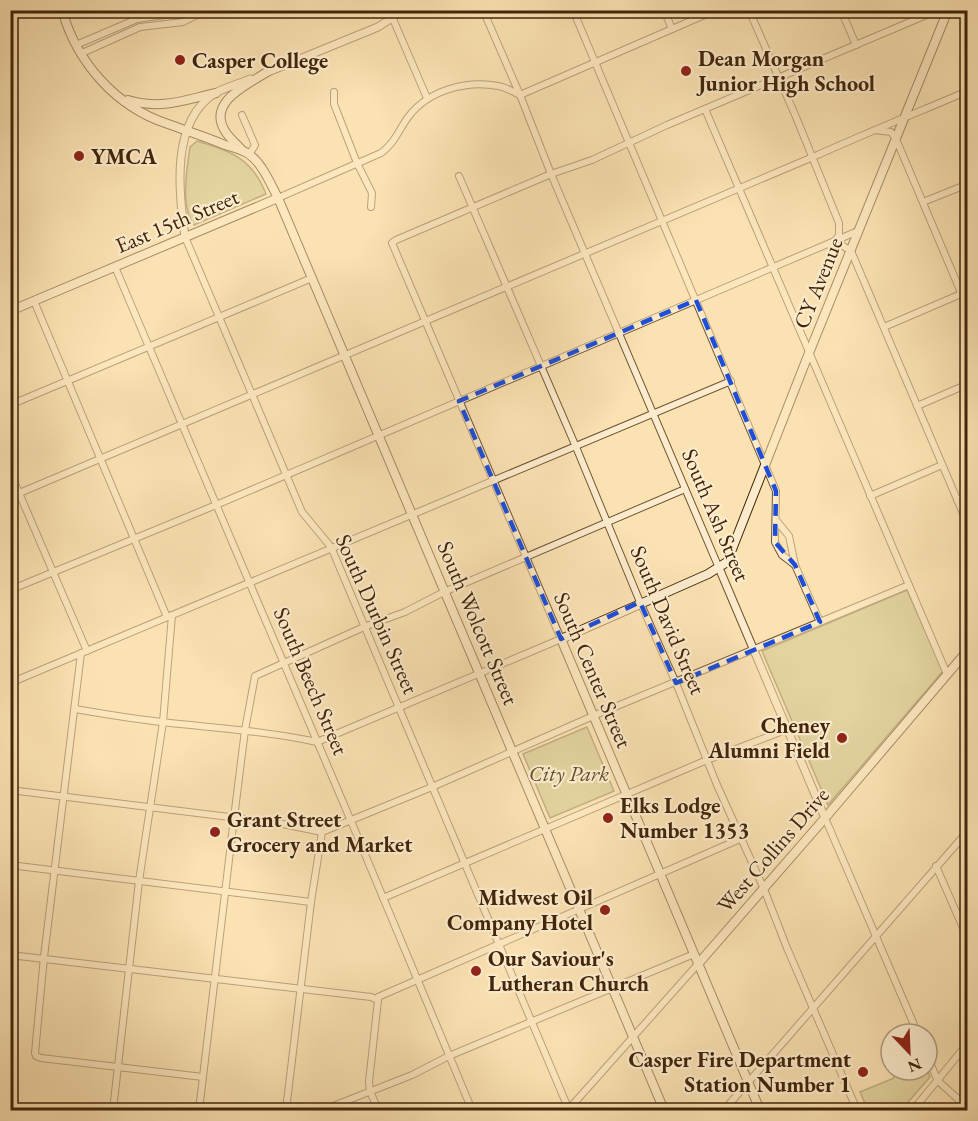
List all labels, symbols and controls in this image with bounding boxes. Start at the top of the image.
place label: Dean Morgan Junior High School [696,44,875,98]
place label: Casper College [192,46,328,75]
marker: Casper College [173,53,187,67]
marker: Dean Morgan Junior High School [679,64,693,78]
place label: YMCA [91,142,157,171]
marker: YMCA [72,149,86,163]
street label: East 15th Street [111,182,243,260]
street label: CY Avenue [787,233,850,333]
street label: South Ash Street [675,444,757,586]
street label: South Durbin Street [329,530,425,699]
street label: South Wolcott Street [430,537,526,709]
street label: South David Street [624,541,712,699]
street label: South Center Street [547,588,639,752]
street label: South Beech Street [267,603,355,759]
place label: Cheney Alumni Field [707,711,830,765]
marker: Cheney Alumni Field [835,731,849,745]
park label: City Park [529,759,609,788]
street label: West Collins Drive [710,781,836,919]
place label: Elks Lodge Number 1353 [620,791,749,845]
place label: Grant Street Grocery and Market [227,805,413,859]
marker: Elks Lodge Number 1353 [601,811,615,825]
marker: Grant Street Grocery and Market [208,825,222,839]
place label: Midwest Oil Company Hotel [447,883,593,937]
marker: Midwest Oil Company Hotel [598,903,612,917]
place label: Our Saviour's Lutheran Church [488,944,649,998]
marker: Our Saviour's Lutheran Church [469,964,483,978]
north arrow [879,1022,939,1082]
place label: Casper Fire Department Station Number 1 [628,1045,852,1099]
text: N [905,1053,925,1078]
marker: Casper Fire Department Station Number 1 [856,1065,870,1079]

